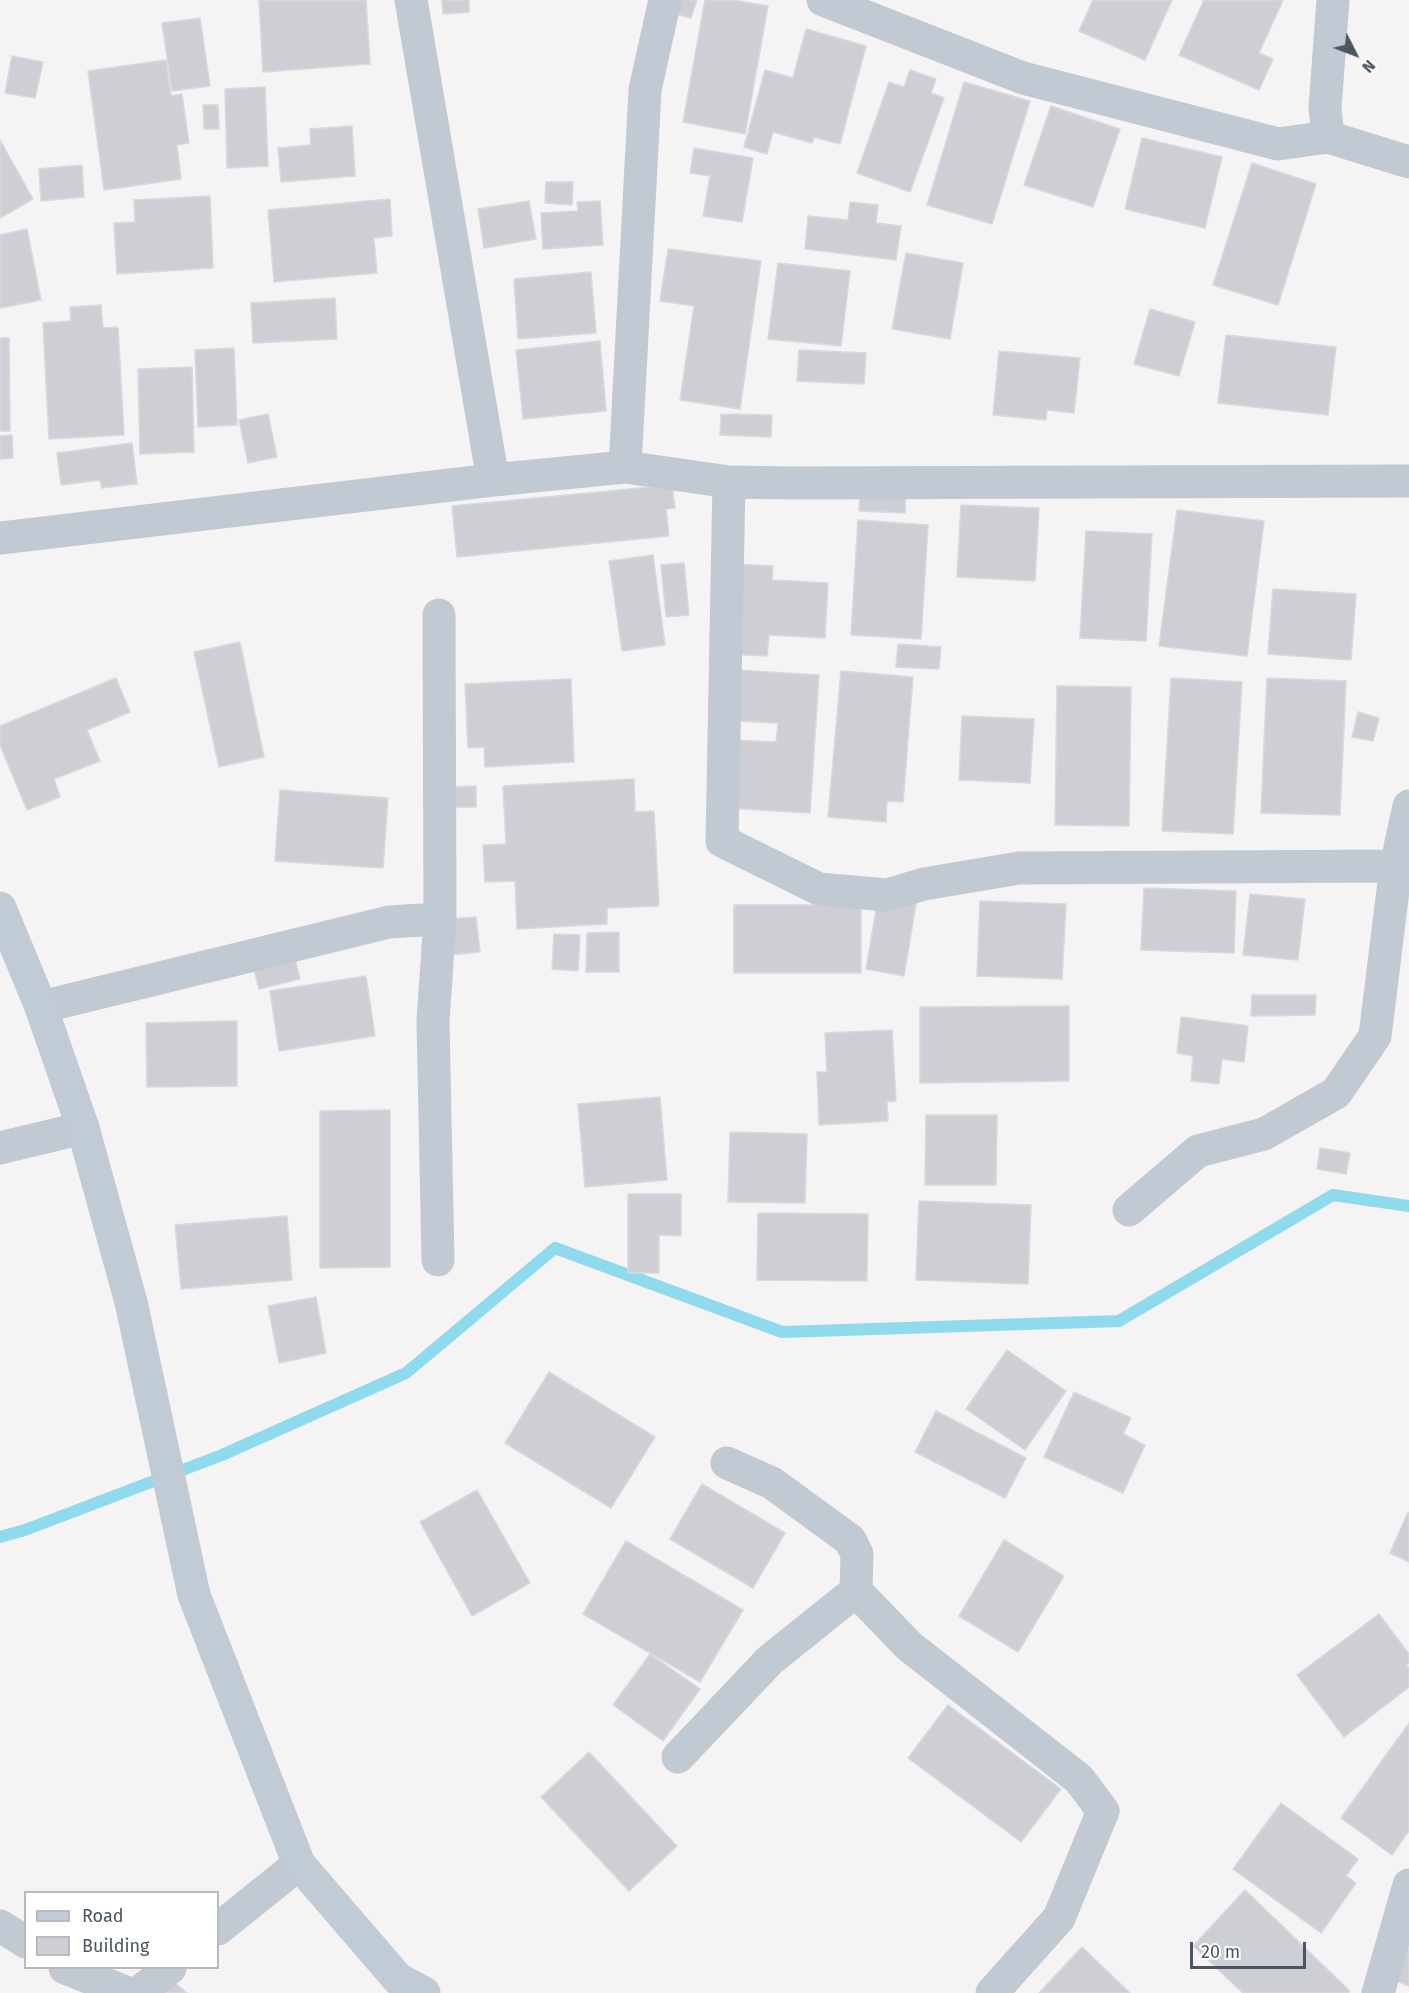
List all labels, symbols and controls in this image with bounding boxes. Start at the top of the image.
north arrow [1325,24,1385,84]
text: N [1358,56,1379,77]
legend [24,1891,219,1969]
text: Road [82,1905,124,1927]
scale bar [1193,1930,1308,1968]
text: Building [82,1935,149,1957]
text: 20 m [1201,1941,1240,1963]

